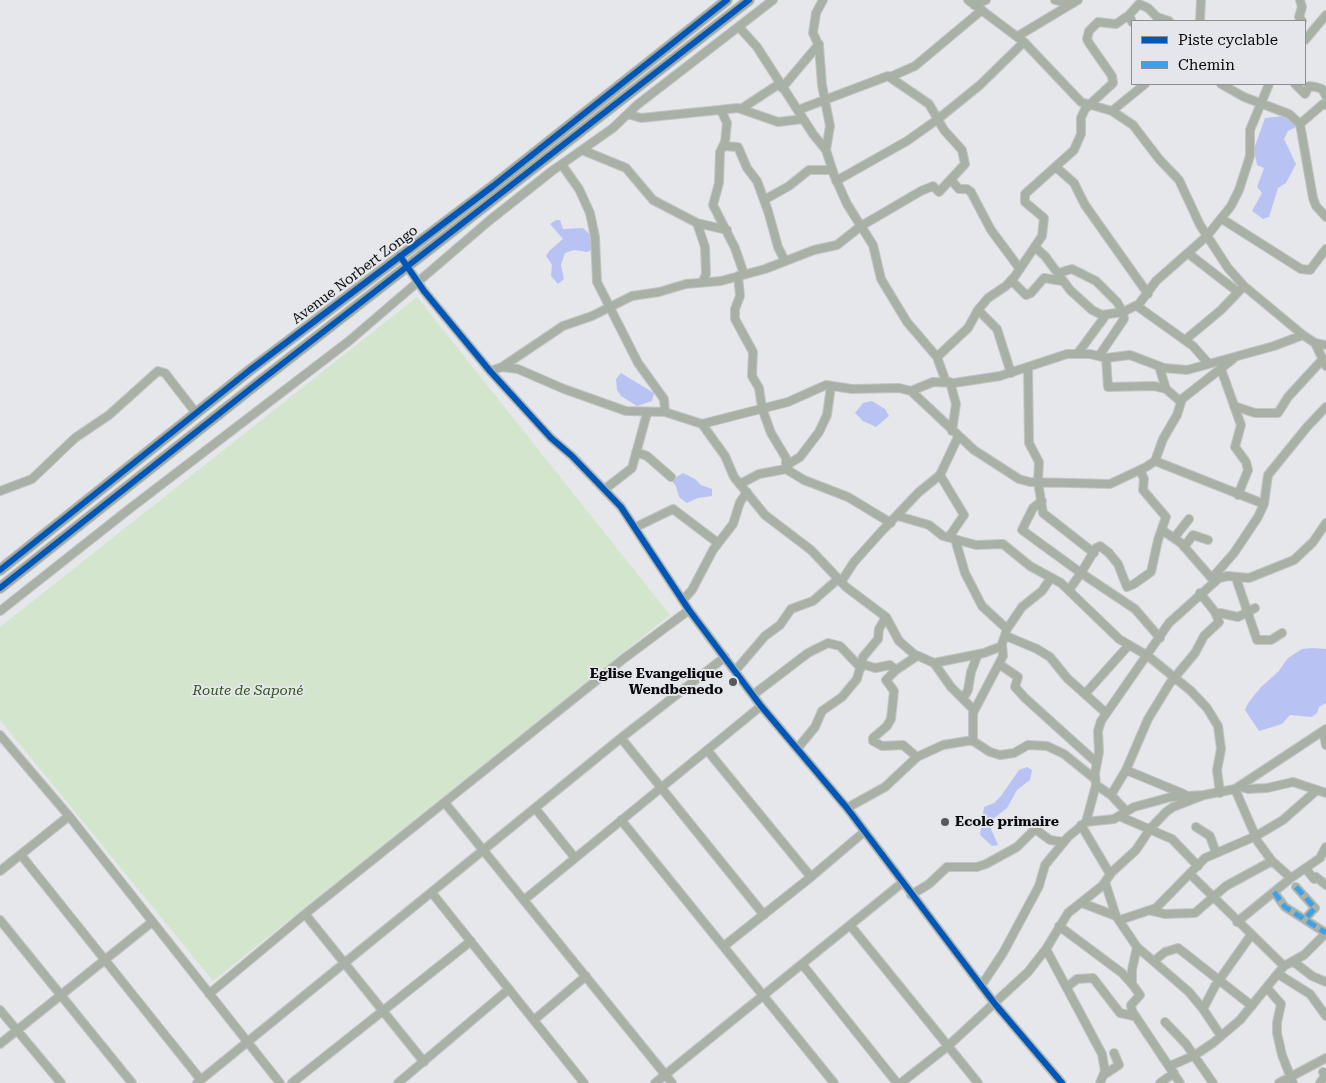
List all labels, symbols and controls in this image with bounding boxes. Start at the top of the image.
legend [1131,20,1306,85]
text: Piste cyclable [1178,31,1278,49]
text: Chemin [1178,56,1235,74]
street label: Avenue Norbert Zongo [289,222,421,328]
place label: Eglise Evangelique Wendbenedo [590,666,723,699]
marker: Eglise Evangelique Wendbenedo [727,676,739,688]
park label: Route de Saponé [193,683,303,699]
place label: Ecole primaire [955,814,1059,830]
marker: Ecole primaire [939,816,951,828]

